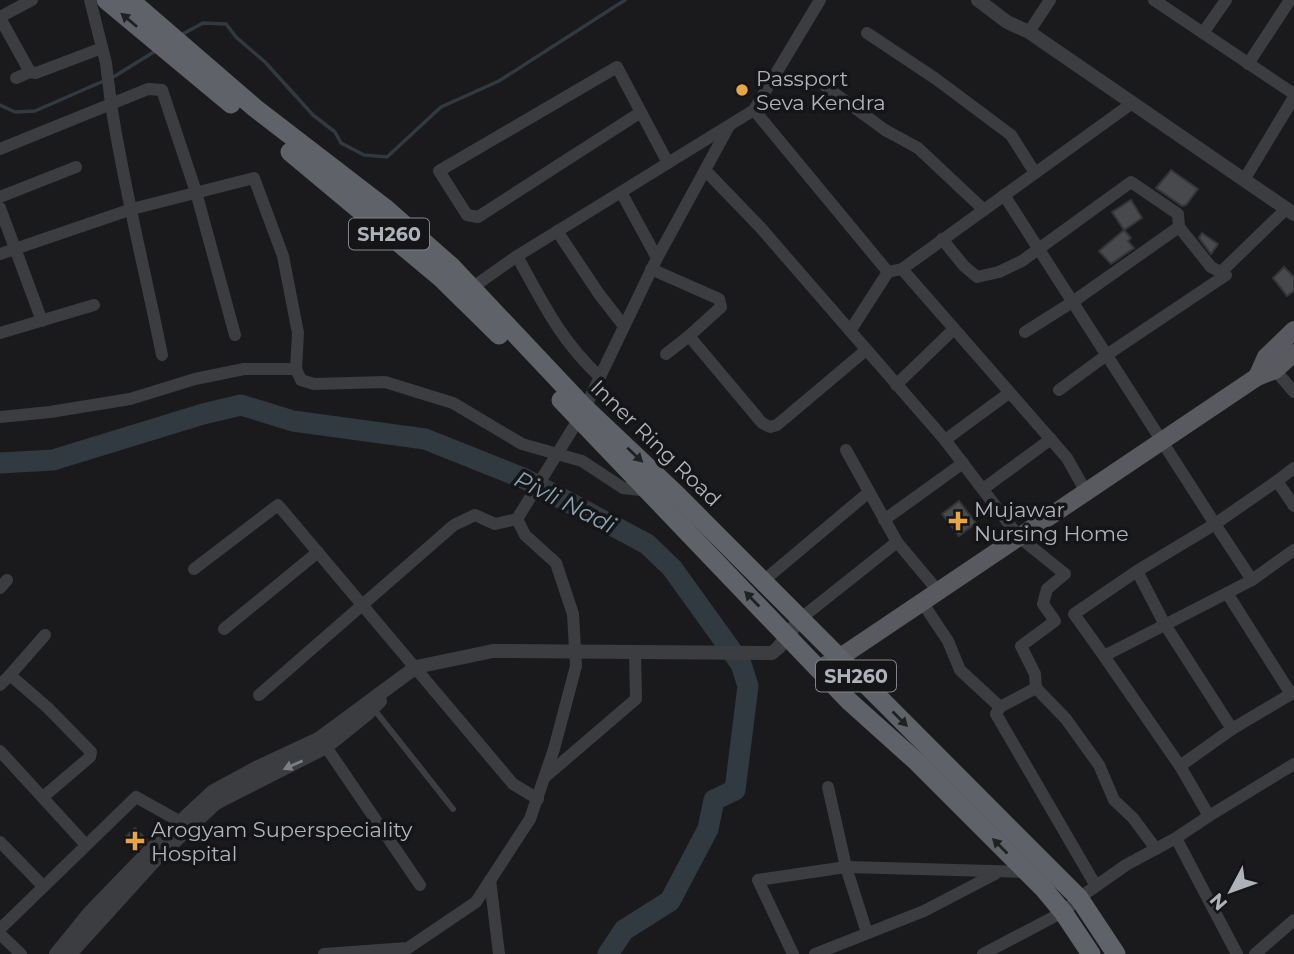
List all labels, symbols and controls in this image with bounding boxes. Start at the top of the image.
one-way arrow [120,13,137,28]
place label: Passport Seva Kendra [756,66,886,115]
marker: Passport Seva Kendra [734,82,750,98]
road number: SH260 [349,218,429,250]
street label: Inner Ring Road [586,375,726,511]
one-way arrow [626,446,643,462]
water label: Pivli Nadi [510,465,621,540]
place label: Mujawar Nursing Home [974,497,1129,546]
marker: Mujawar Nursing Home [948,511,968,531]
one-way arrow [745,591,761,608]
road number: SH260 [816,660,896,692]
one-way arrow [891,711,908,727]
one-way arrow [283,759,303,771]
place label: Arogyam Superspeciality Hospital [151,817,413,866]
marker: Arogyam Superspeciality Hospital [125,831,145,851]
one-way arrow [992,837,1009,854]
north arrow [1196,856,1266,926]
text: N [1205,888,1232,915]

